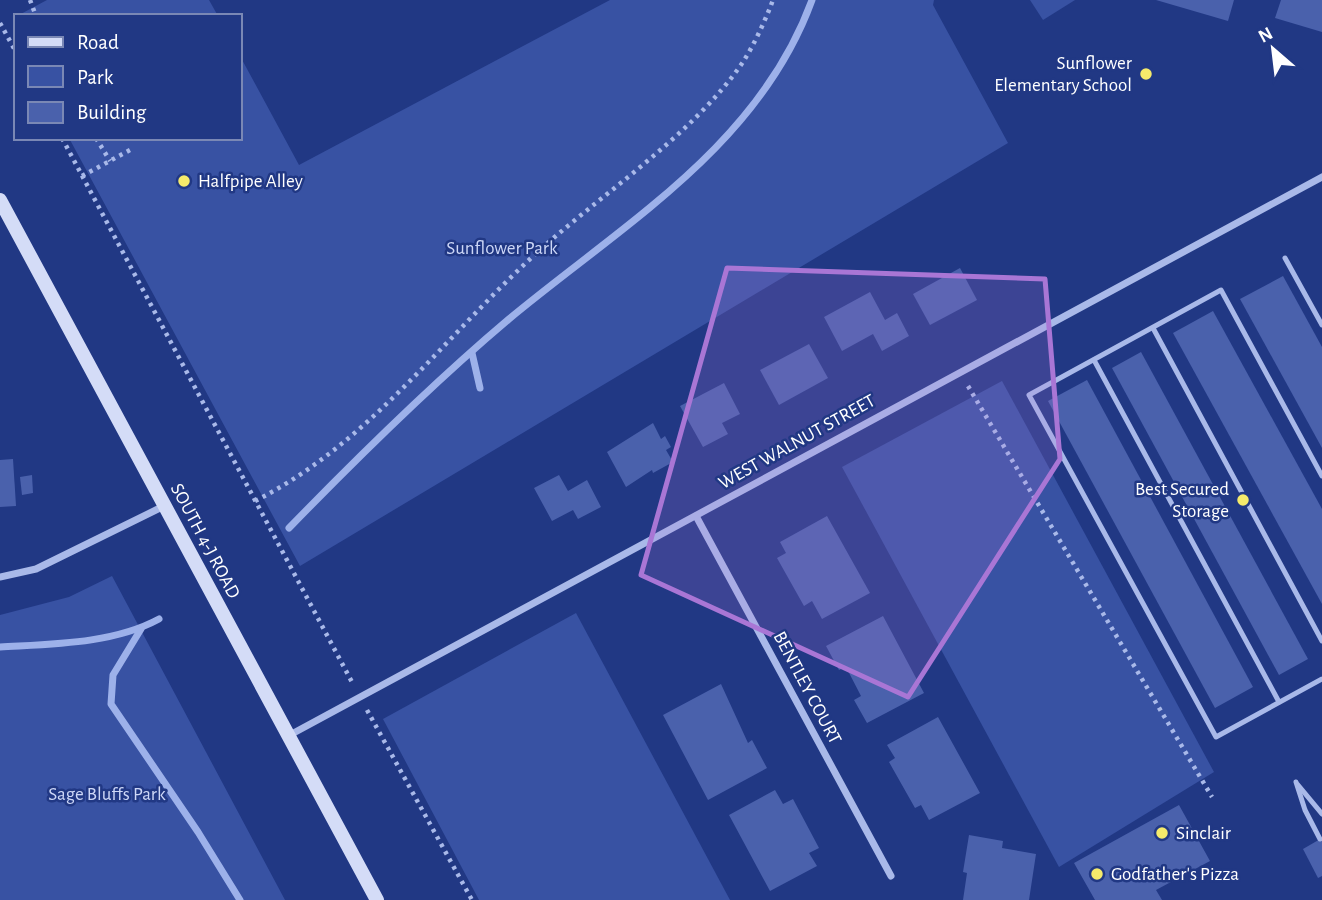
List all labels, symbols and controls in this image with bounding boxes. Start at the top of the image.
legend [14,14,242,140]
north arrow [1238,14,1308,84]
text: N [1255,24,1276,47]
text: Road [77,32,119,53]
place label: Sunflower Elementary School [994,54,1132,95]
marker: Sunflower Elementary School [1138,66,1154,82]
text: Park [77,67,114,88]
text: Building [77,102,147,123]
place label: Halfpipe Alley [198,172,303,191]
marker: Halfpipe Alley [176,173,192,189]
park label: Sunflower Park [446,239,558,258]
street label: WEST WALNUT STREET [715,391,879,493]
street label: SOUTH 4-J ROAD [167,480,243,602]
place label: Best Secured Storage [1135,480,1229,521]
marker: Best Secured Storage [1235,492,1251,508]
street label: BENTLEY COURT [769,629,845,747]
park label: Sage Bluffs Park [48,785,166,804]
place label: Sinclair [1176,824,1231,843]
marker: Sinclair [1154,825,1170,841]
place label: Godfather's Pizza [1111,865,1239,884]
marker: Godfather's Pizza [1089,866,1105,882]

